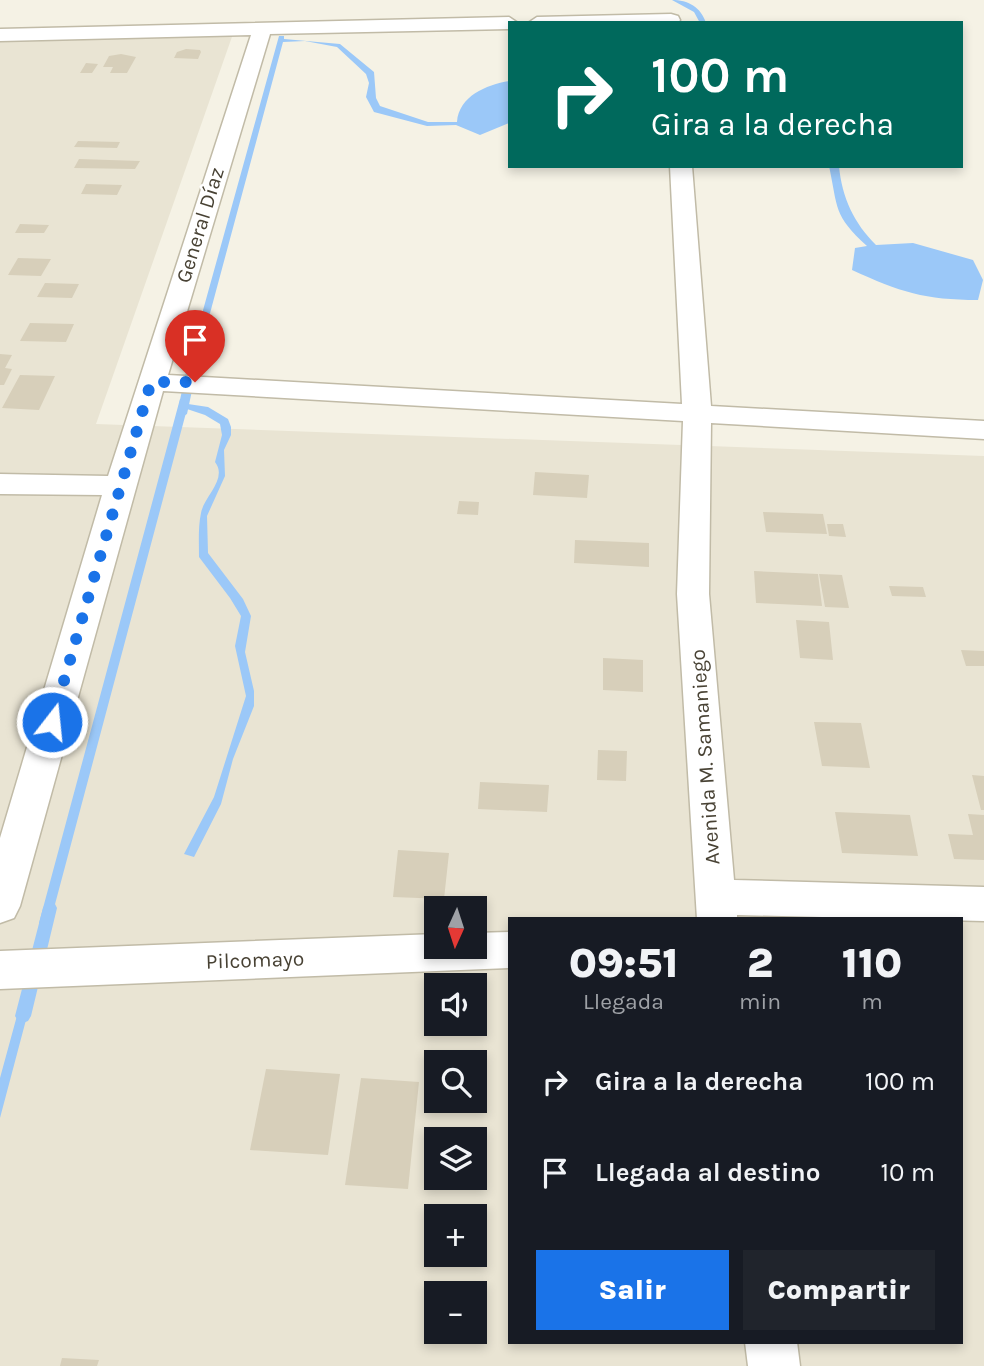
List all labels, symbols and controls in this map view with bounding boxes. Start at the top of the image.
text: 100 m [651,47,789,104]
icon: right [536,49,627,140]
text: Gira a la derecha [651,106,894,143]
street label: General Díaz [171,164,229,286]
pin [165,310,225,382]
icon: arrive [176,321,214,359]
street label: Avenida M. Samaniego [685,648,725,866]
position arrow [15,685,89,759]
north arrow [424,896,486,959]
map controls [424,896,487,1344]
text: 09:51 [569,938,678,988]
text: 2 [747,938,773,988]
text: 110 [842,938,902,988]
street label: Pilcomayo [205,946,305,974]
button: sound [424,973,487,1036]
text: Llegada [583,988,664,1015]
text: min [739,988,781,1015]
text: m [861,988,883,1015]
button: search [424,1050,487,1113]
icon: right [536,1063,574,1101]
text: Gira a la derecha [595,1066,804,1097]
text: 100 m [865,1066,935,1097]
button: layers [424,1127,487,1190]
icon: arrive [536,1154,574,1192]
text: Llegada al destino [595,1157,821,1188]
text: 10 m [880,1157,935,1188]
button: + [424,1204,487,1267]
button: Salir [536,1250,729,1330]
button: Compartir [743,1250,935,1330]
button: − [424,1281,487,1344]

